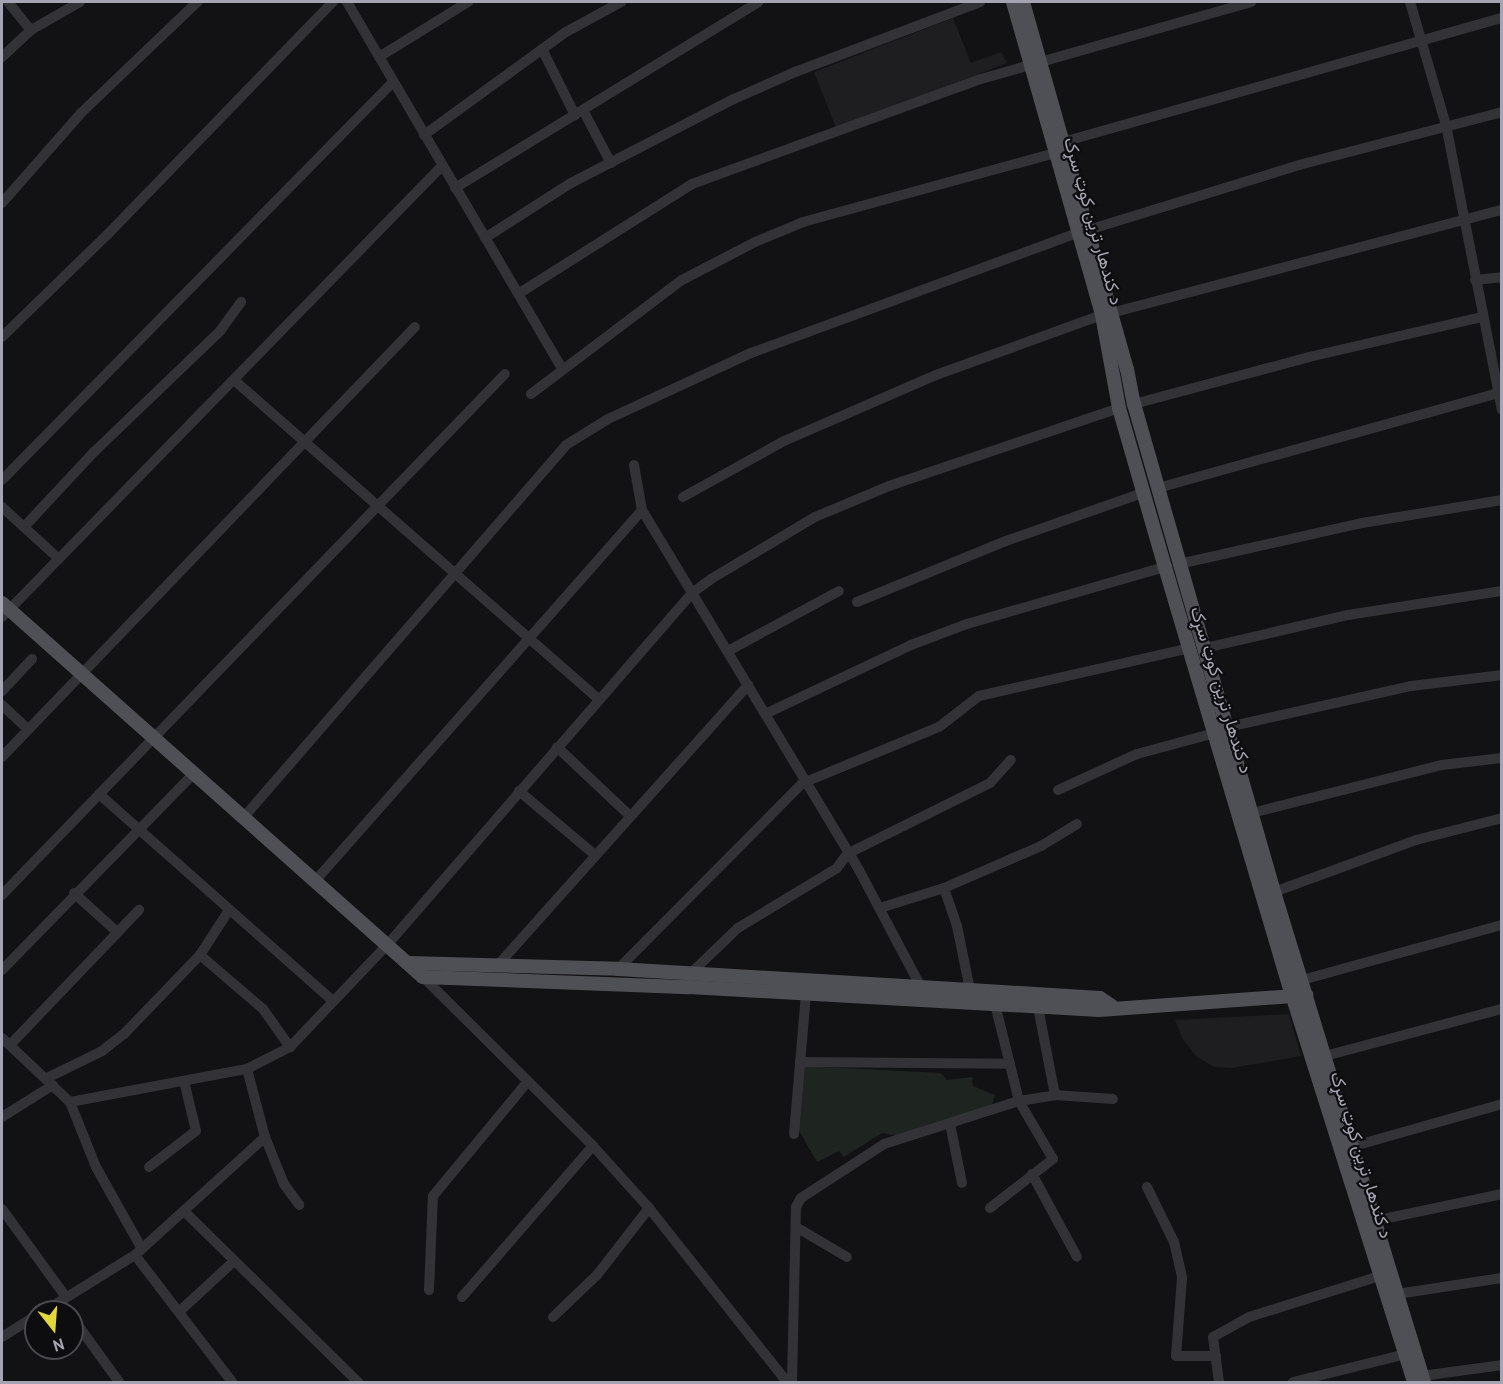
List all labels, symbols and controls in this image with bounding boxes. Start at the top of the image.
street label: د کندهار ترين کوټ سړک [1059,135,1127,307]
street label: د کندهار ترين کوټ سړک [1185,604,1257,776]
street label: د کندهار ترين کوټ سړک [1325,1069,1397,1241]
north arrow [24,1300,84,1360]
text: N [51,1334,67,1356]

